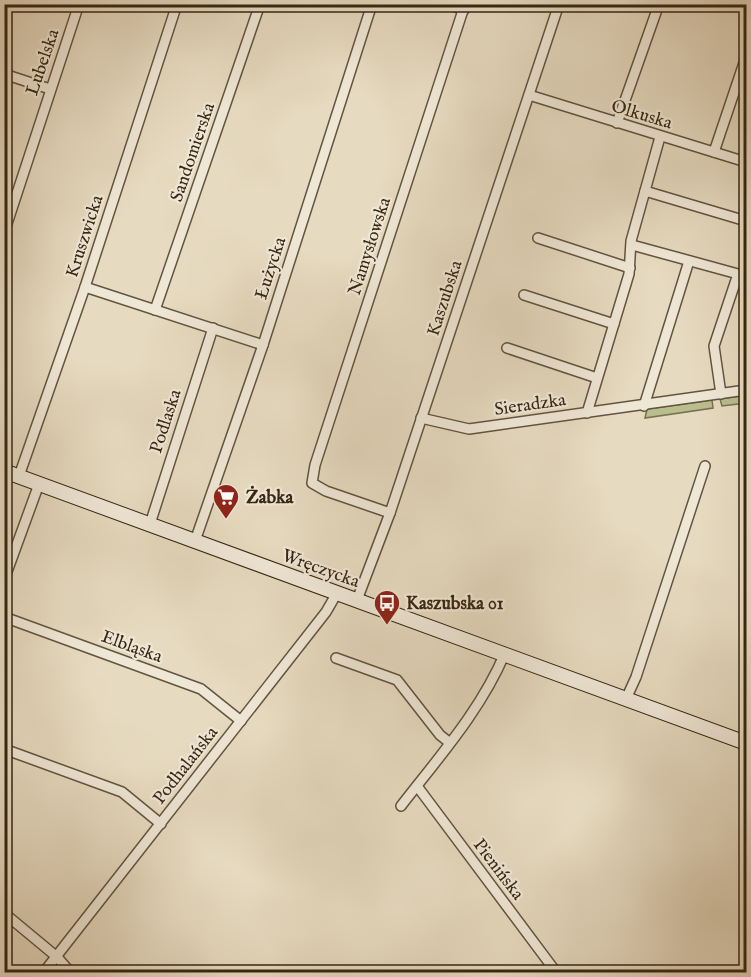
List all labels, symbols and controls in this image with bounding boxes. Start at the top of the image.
street label: Lubelska [21,26,66,99]
street label: Olkuska [608,95,675,136]
street label: Sandomierska [166,100,221,205]
street label: Kruszwicka [61,192,110,281]
street label: Namysłowska [344,194,397,298]
street label: Łużycka [251,234,292,303]
street label: Kaszubska [422,258,469,339]
street label: Podlaska [145,386,188,456]
street label: Sieradzka [493,389,568,422]
supermarket icon: Żabka [211,482,241,520]
place label: Żabka [246,485,295,510]
street label: Wręczycka [279,545,363,594]
bus stop icon: Kaszubska 01 [372,588,402,626]
place label: Kaszubska 01 [406,593,504,616]
street label: Elbląska [98,626,165,669]
street label: Podhalańska [149,722,224,810]
street label: Pienińska [467,835,529,905]

